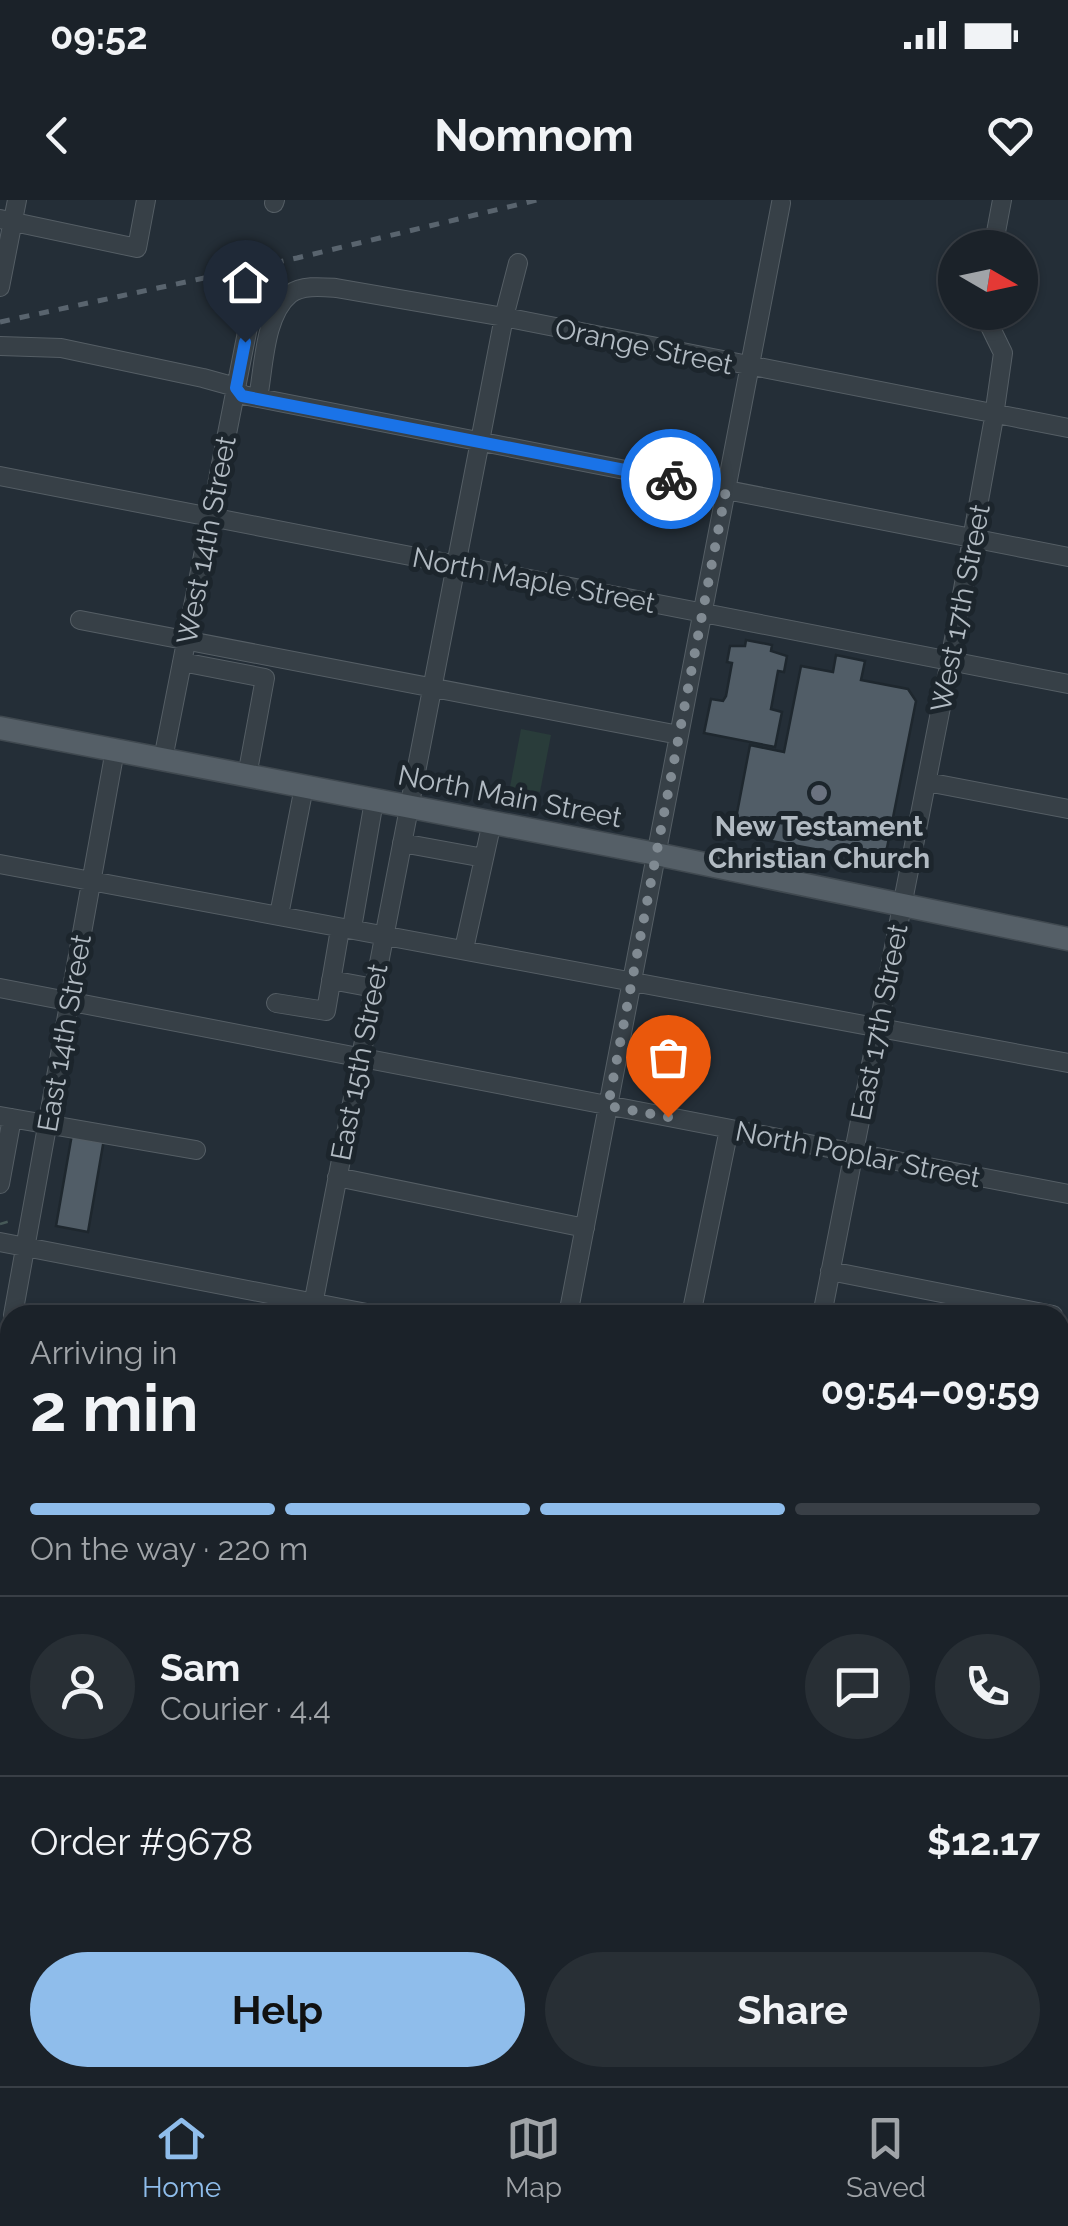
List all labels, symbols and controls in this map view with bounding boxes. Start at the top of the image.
text: 09:52 [50,13,148,58]
icon: back [30,108,85,163]
icon: heart [983,108,1038,163]
text: Nomnom [434,109,634,162]
north arrow [938,230,1038,330]
map controls [938,230,1038,330]
pin [203,240,288,343]
icon: home [218,255,273,310]
street label: Orange Street [552,312,736,382]
courier [621,429,721,529]
street label: West 14th Street [170,432,243,647]
icon: bike [644,452,699,507]
street label: West 17th Street [924,501,997,715]
street label: North Maple Street [410,541,659,620]
street label: North Main Street [395,759,625,835]
marker: New Testament Christian Church [808,782,830,804]
place label: New Testament Christian Church [708,810,930,875]
street label: East 17th Street [844,920,915,1123]
street label: East 14th Street [31,931,98,1134]
street label: East 15th Street [324,960,395,1163]
pin [626,1015,711,1118]
icon: bag [641,1030,696,1085]
street label: North Poplar Street [733,1115,984,1195]
text: Arriving in [30,1334,177,1371]
text: 09:54–09:59 [821,1368,1040,1413]
text: 2 min [30,1370,199,1446]
text: On the way · 220 m [30,1530,308,1567]
button: person [30,1634,135,1739]
button: chat [805,1634,910,1739]
button: phone [935,1634,1040,1739]
text: Sam [160,1645,240,1690]
text: Courier · 4.4 [160,1690,331,1727]
text: Order #9678 [30,1819,253,1864]
text: $12.17 [927,1819,1040,1864]
button: Help [30,1952,525,2067]
button: Share [545,1952,1040,2067]
tab: Home [142,2111,221,2204]
tab: Map [505,2111,562,2204]
tab: Saved [846,2111,926,2204]

